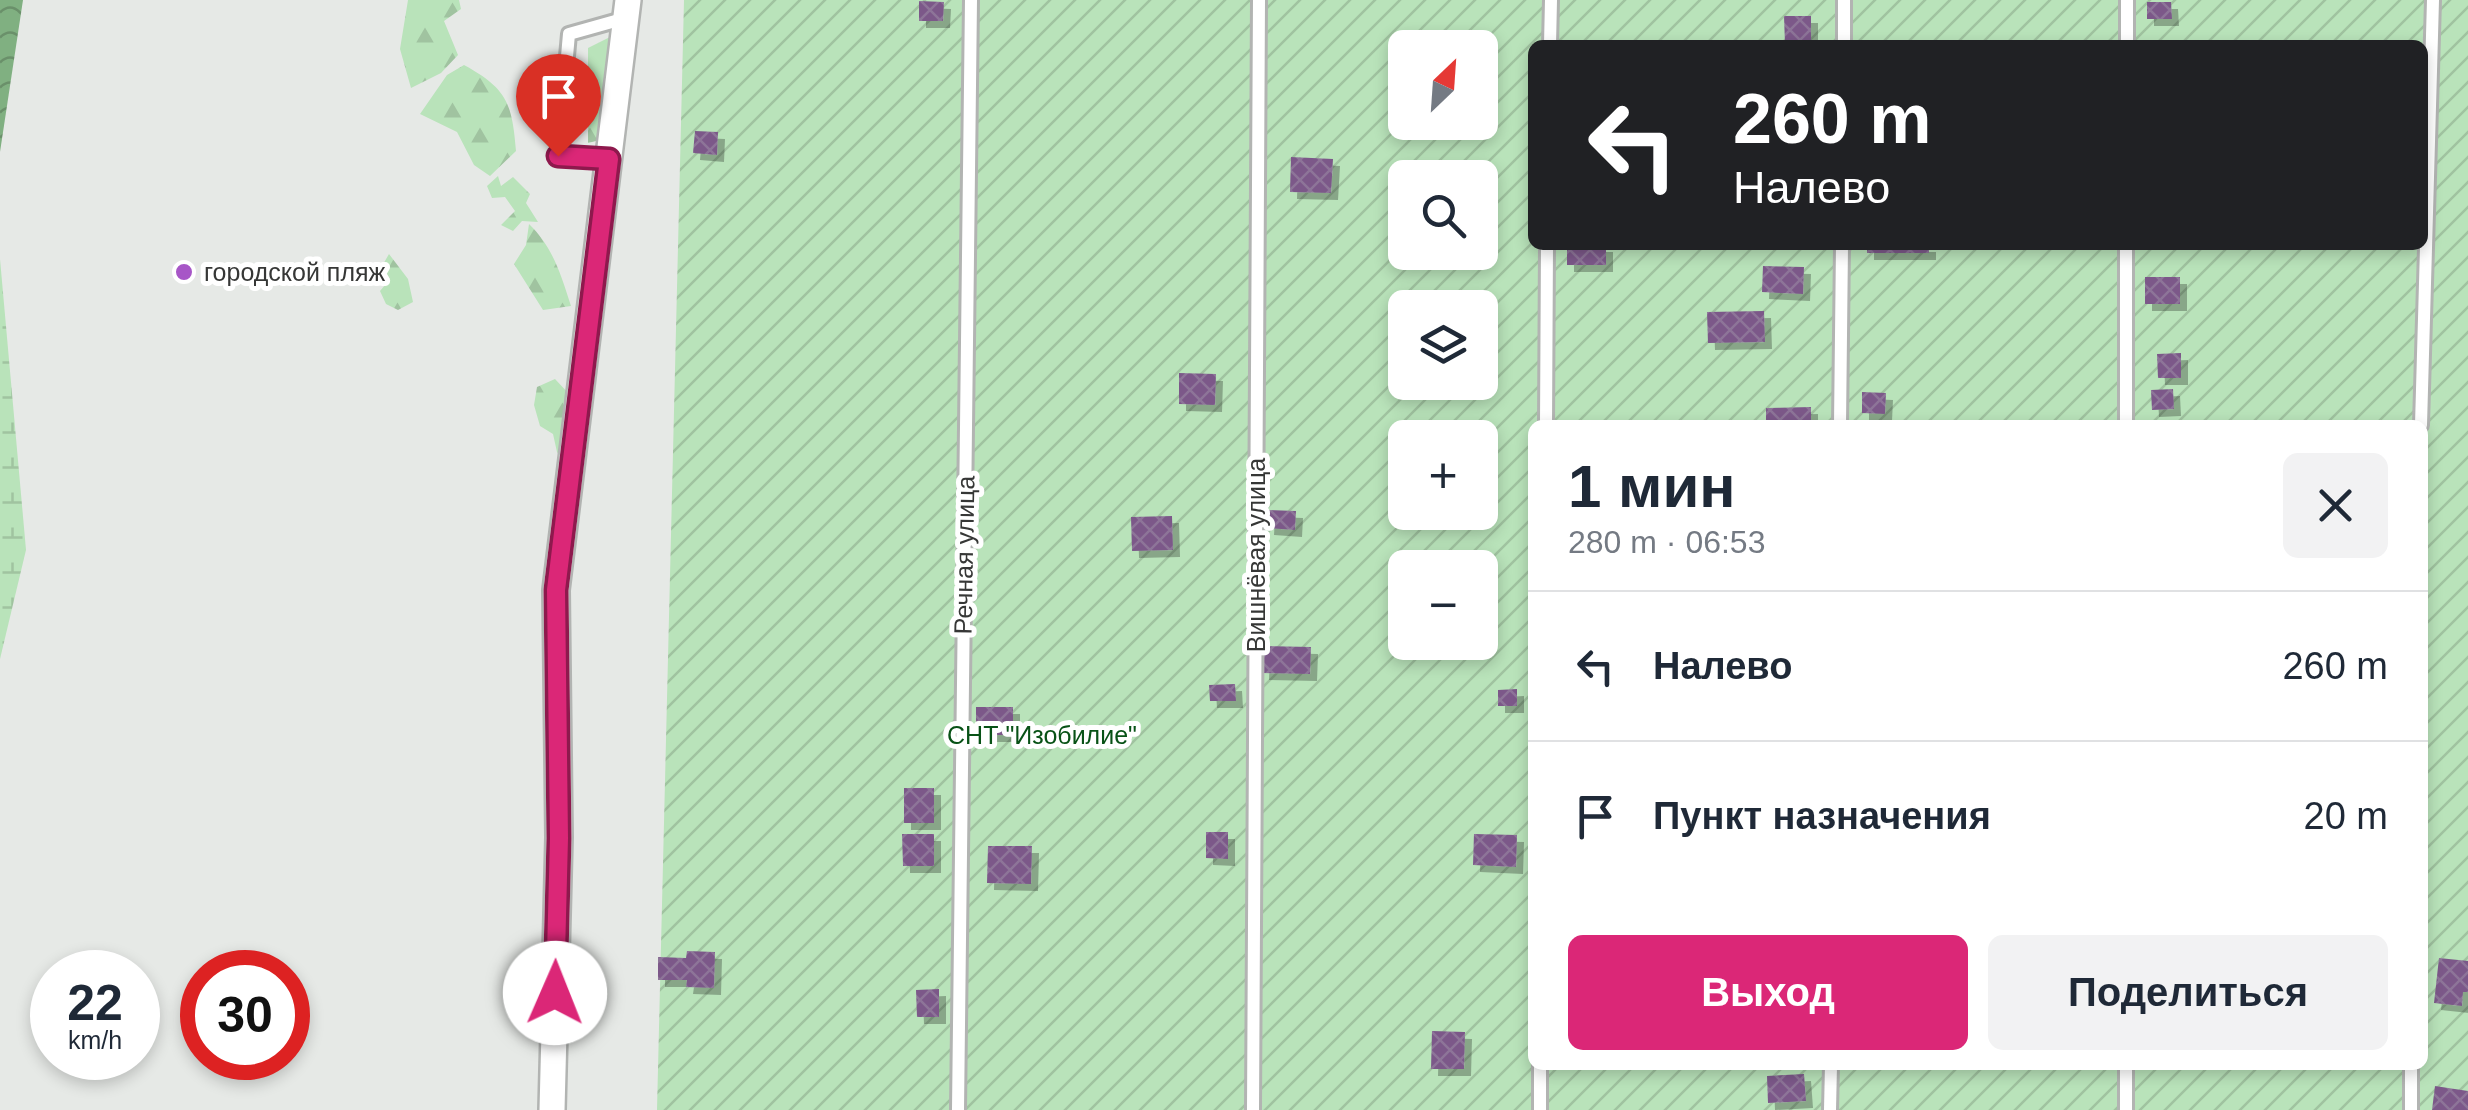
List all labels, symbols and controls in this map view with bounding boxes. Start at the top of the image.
north arrow [1388,30,1498,140]
map controls [1388,30,1498,660]
pin [516,54,601,157]
icon: arrive [531,69,586,124]
icon: left [1568,80,1698,210]
text: 260 m [1733,80,1931,158]
button: search [1388,160,1498,270]
text: Налево [1733,162,1890,213]
place label: городской пляж [204,258,386,286]
marker: городской пляж [173,261,195,283]
button: layers [1388,290,1498,400]
button: + [1388,420,1498,530]
text: 1 мин [1568,453,1736,520]
button: close [2283,453,2388,558]
street label: Вишнёвая улица [1242,458,1270,652]
street label: Речная улица [949,475,979,635]
text: 280 m · 06:53 [1568,524,1765,560]
button: − [1388,550,1498,660]
icon: left [1568,639,1623,694]
text: Налево [1653,645,1792,687]
text: 260 m [2282,645,2388,687]
park label: СНТ "Изобилие" [947,721,1137,749]
icon: arrive [1568,789,1623,844]
text: Пункт назначения [1653,795,1991,837]
text: 20 m [2304,795,2388,837]
button: Выход [1568,935,1968,1050]
button: Поделиться [1988,935,2388,1050]
position arrow [503,941,607,1045]
speed limit sign: 30 [180,950,310,1080]
text: 22 [67,975,123,1031]
text: km/h [68,1026,122,1054]

